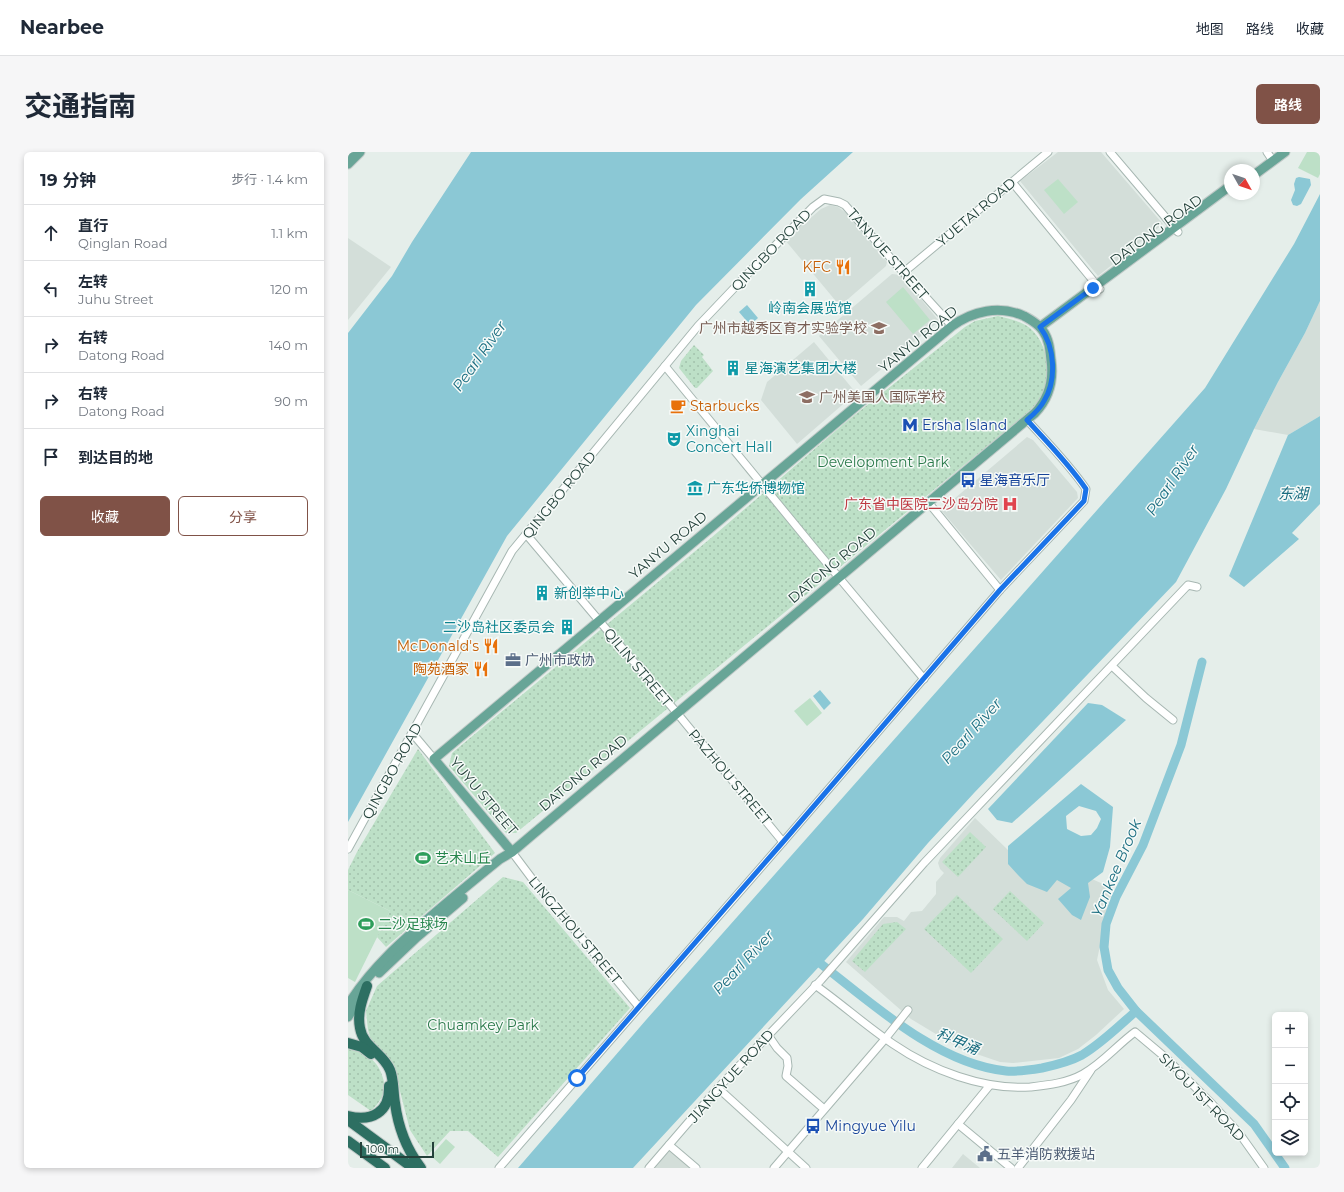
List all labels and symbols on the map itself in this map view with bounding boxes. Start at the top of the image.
north arrow [1224,164,1260,200]
street label: YUETAI ROAD [933,174,1019,250]
street label: DATONG ROAD [1106,190,1206,270]
street label: QINGBO ROAD [727,205,815,295]
street label: TANYUE STREET [843,205,933,303]
place label: KFC [802,258,831,276]
restaurant icon: KFC [834,258,852,276]
route end [1084,279,1102,297]
building icon: 岭南会展览馆 [801,280,819,298]
place label: 岭南会展览馆 [768,299,852,317]
street label: YANYU ROAD [875,302,961,376]
water label: Pearl River [448,316,511,395]
place label: 广州市越秀区育才实验学校 [699,319,867,337]
school or university icon: 广州市越秀区育才实验学校 [870,319,888,337]
building icon: 星海演艺集团大楼 [724,359,742,377]
place label: 星海演艺集团大楼 [745,359,857,377]
school or university icon: 广州美国人国际学校 [798,388,816,406]
place label: 广州美国人国际学校 [819,388,945,406]
cafe icon: Starbucks [669,397,687,415]
place label: Starbucks [690,397,760,415]
metro station icon: Ersha Island [901,416,919,434]
place label: Ersha Island [922,416,1007,434]
place label: Xinghai Concert Hall [686,422,772,456]
theatre icon: Xinghai Concert Hall [665,430,683,448]
water label: Pearl River [1141,440,1203,519]
street label: QINGBO ROAD [518,448,600,542]
park label: Development Park [817,453,950,471]
bus stop icon: 星海音乐厅 [959,471,977,489]
place label: 星海音乐厅 [980,471,1050,489]
museum icon: 广东华侨博物馆 [686,479,704,497]
place label: 广东华侨博物馆 [707,479,805,497]
water label: 东湖 [1278,484,1310,503]
place label: 广东省中医院二沙岛分院 [844,495,998,513]
hospital icon: 广东省中医院二沙岛分院 [1001,495,1019,513]
street label: YANYU ROAD [625,507,711,583]
street label: DATONG ROAD [784,523,880,607]
building icon: 新创举中心 [533,584,551,602]
place label: 新创举中心 [554,584,624,602]
place label: 二沙岛社区委员会 [443,618,555,636]
building icon: 二沙岛社区委员会 [558,618,576,636]
street label: QILIN STREET [600,624,676,710]
place label: McDonald's [397,637,479,655]
restaurant icon: McDonald's [482,637,500,655]
office icon: 广州市政协 [504,651,522,669]
place label: 广州市政协 [525,651,595,669]
place label: 陶苑酒家 [413,660,469,678]
restaurant icon: 陶苑酒家 [472,660,490,678]
water label: Pearl River [937,694,1006,768]
street label: QINGBO ROAD [358,720,426,822]
street label: PAZHOU STREET [685,725,775,829]
street label: DATONG ROAD [535,731,631,815]
street label: YUYU STREET [446,753,522,839]
water label: Yankee Brook [1087,815,1146,920]
sports icon: 艺术山丘 [414,849,432,867]
place label: 艺术山丘 [435,849,491,867]
street label: LINGZHOU STREET [525,872,625,988]
sports icon: 二沙足球场 [357,915,375,933]
place label: 二沙足球场 [378,915,448,933]
water label: Pearl River [708,925,778,998]
park label: Chuamkey Park [427,1016,539,1034]
water label: 科甲涌 [934,1023,984,1059]
street label: JIANGYUE ROAD [684,1026,778,1127]
street label: SIYOU 1ST ROAD [1155,1049,1249,1145]
route start [568,1069,586,1087]
bus stop icon: Mingyue Yilu [804,1117,822,1135]
place label: Mingyue Yilu [825,1117,916,1135]
scale bar [360,1140,434,1159]
public building icon: 五羊消防救援站 [976,1145,994,1163]
place label: 五羊消防救援站 [997,1145,1095,1163]

